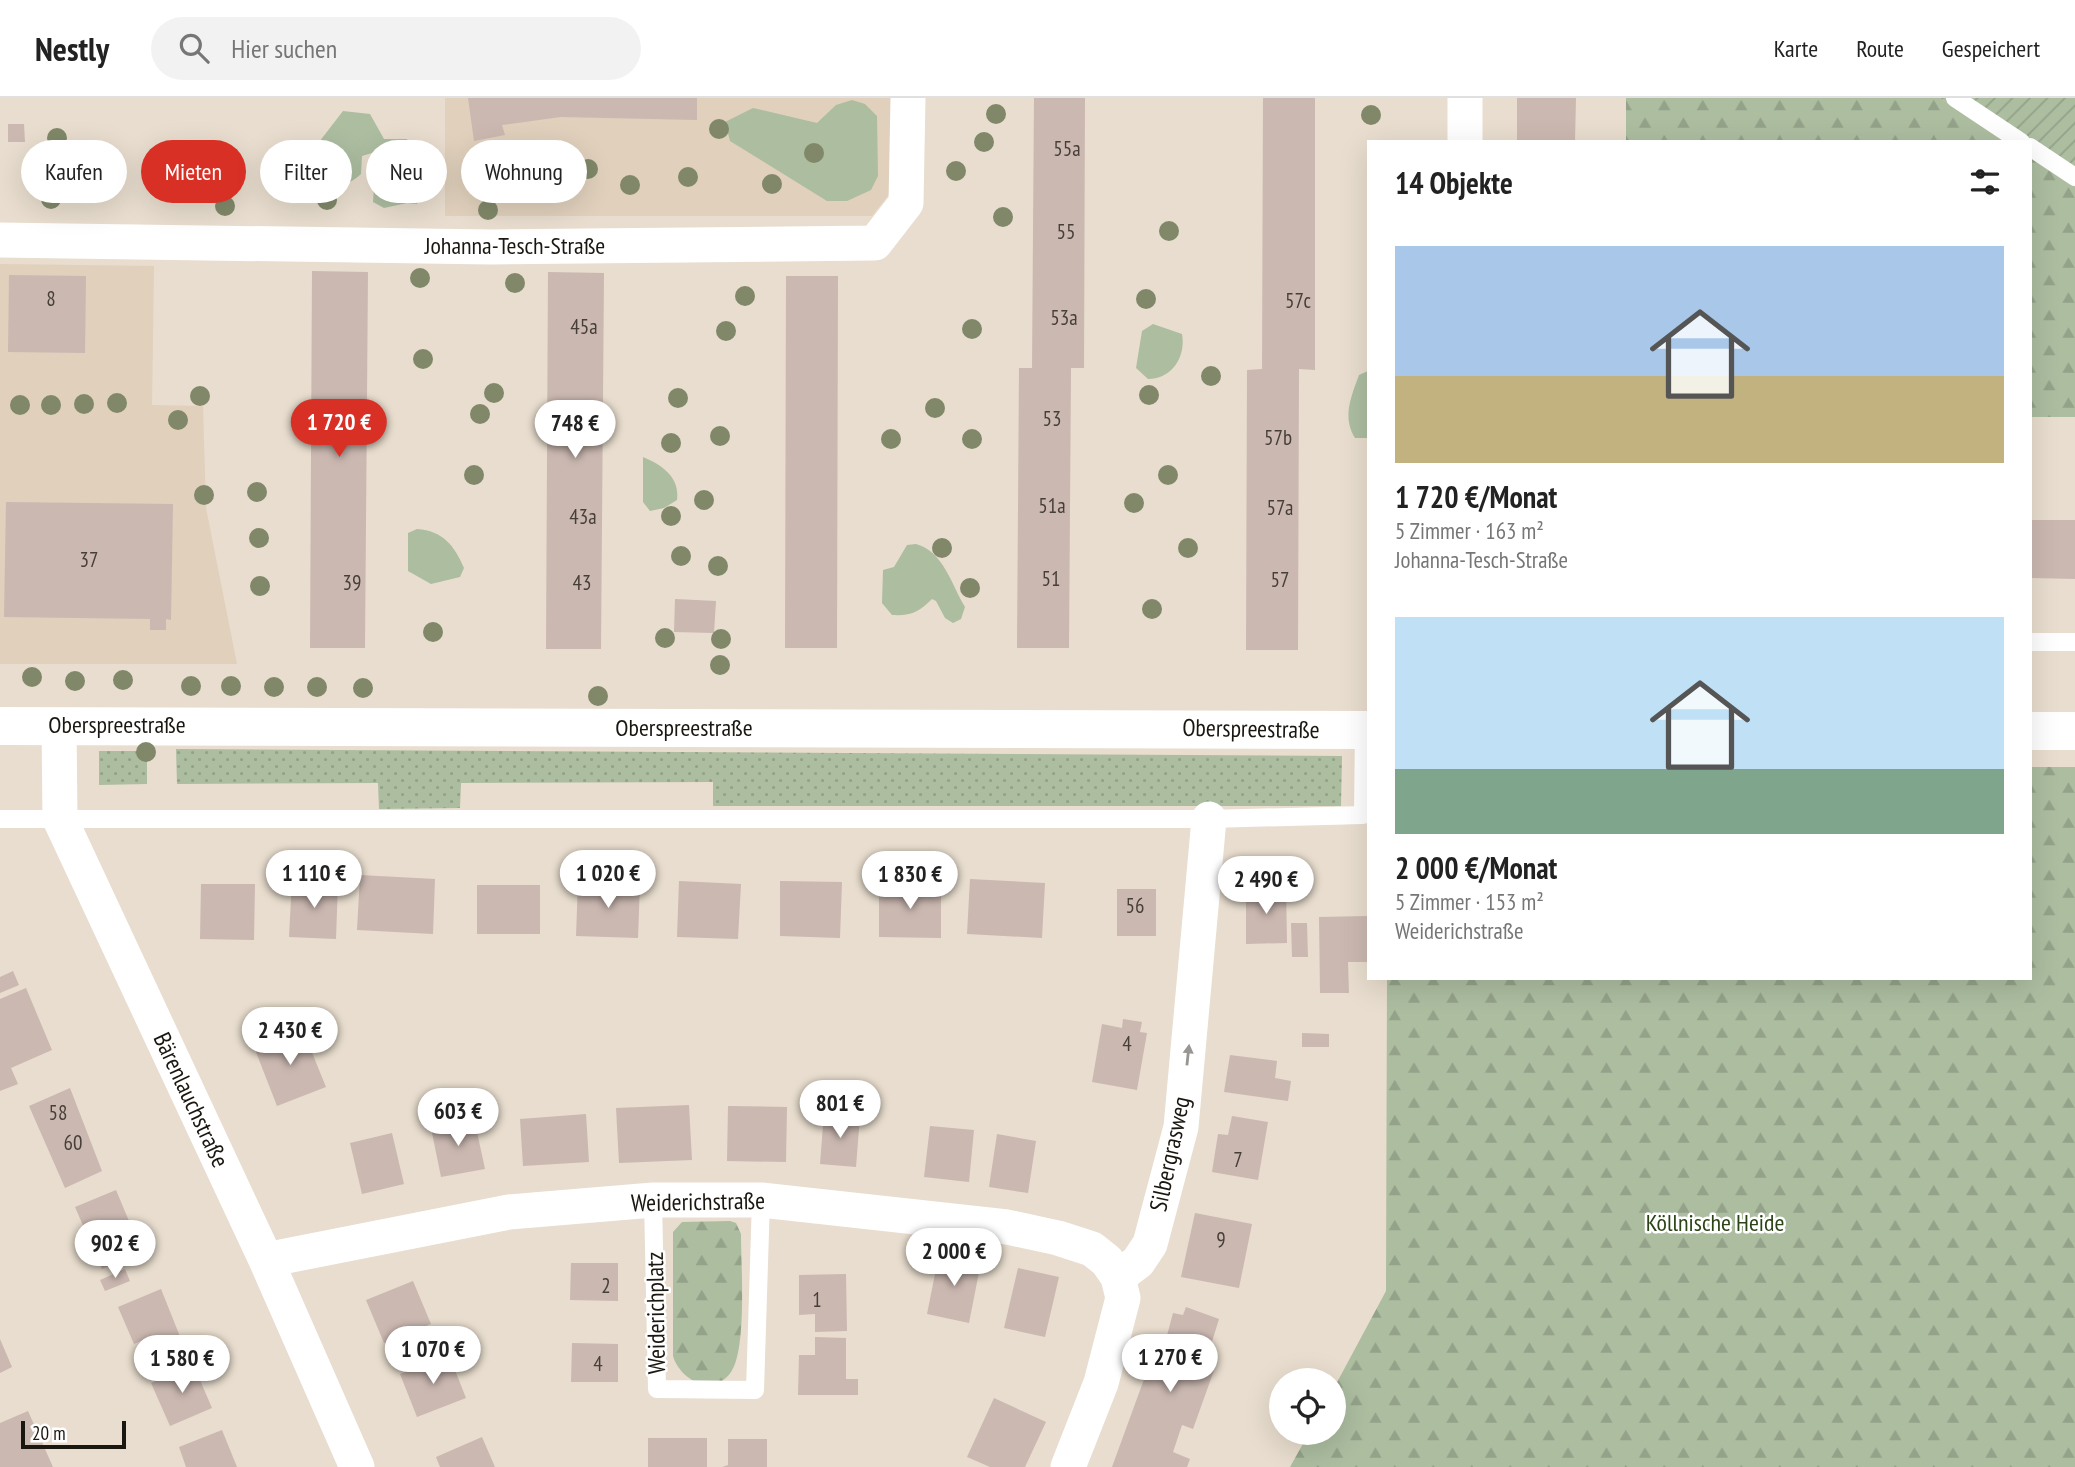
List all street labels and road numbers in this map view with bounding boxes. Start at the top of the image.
street label: Johanna-Tesch-Straße [424,230,605,261]
street label: Oberspreestraße [48,709,186,740]
street label: Oberspreestraße [615,712,753,743]
street label: Oberspreestraße [1182,712,1320,745]
street label: Bärenlauchstraße [147,1027,236,1172]
street label: Silbergrasweg [1142,1094,1197,1214]
street label: Weiderichstraße [631,1185,765,1218]
street label: Weiderichplatz [639,1252,672,1374]

